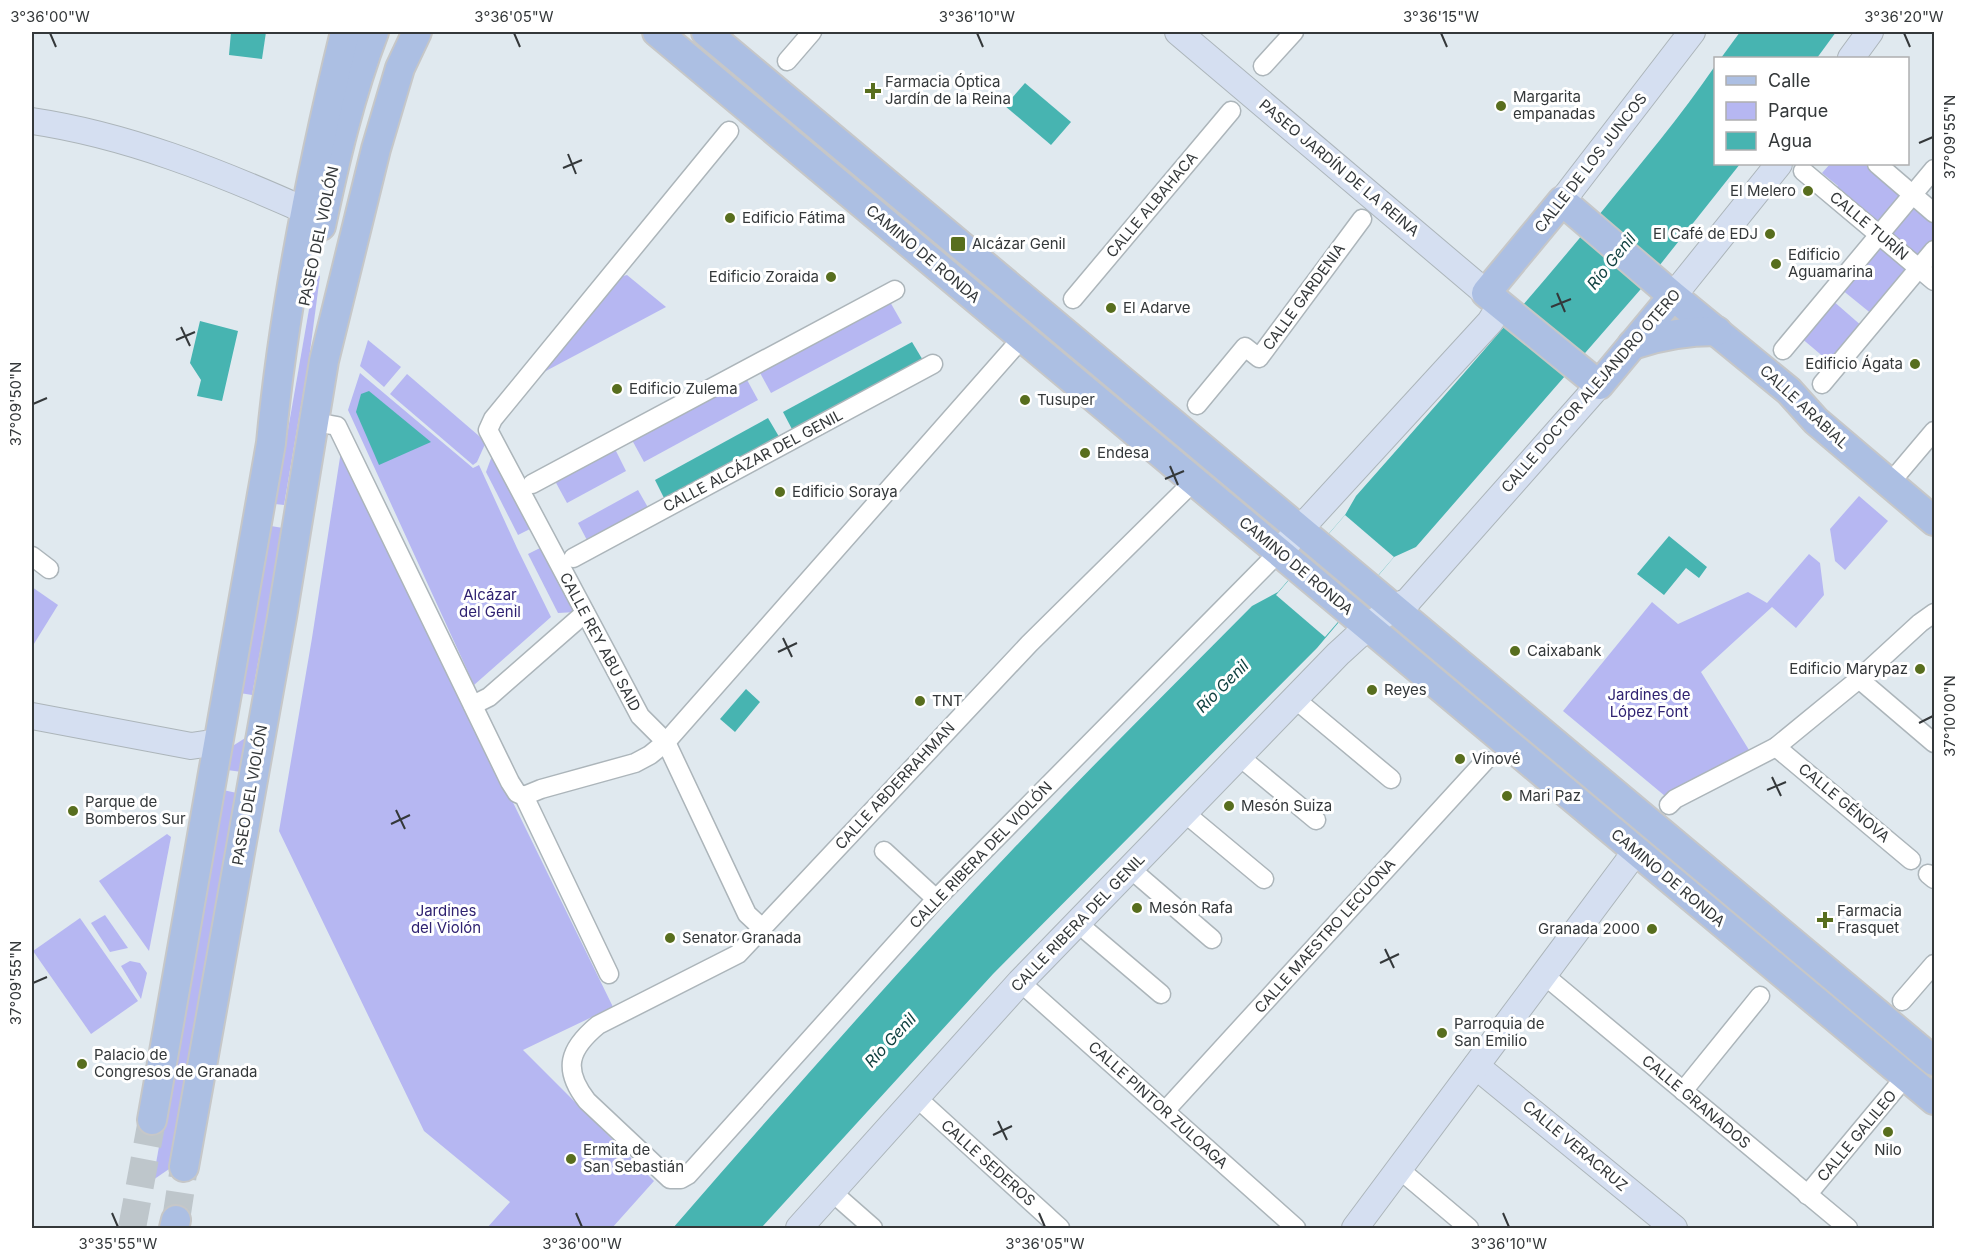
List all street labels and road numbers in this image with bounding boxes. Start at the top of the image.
street label: CALLE DE LOS JUNCOS [1530,89,1651,236]
street label: PASEO JARDÍN DE LA REINA [1255,95,1423,240]
street label: CALLE ALBAHACA [1102,148,1201,261]
street label: PASEO DEL VIOLÓN [294,164,343,308]
street label: CALLE TURÍN [1826,187,1913,264]
street label: CAMINO DE RONDA [863,200,984,307]
street label: CALLE GARDENIA [1258,240,1349,354]
street label: CALLE DOCTOR ALEJANDRO OTERO [1497,285,1684,496]
street label: CALLE ARABIAL [1756,361,1853,453]
street label: CALLE ALCÁZAR DEL GENIL [660,405,846,516]
street label: CAMINO DE RONDA [1236,512,1357,619]
street label: CALLE REY ABU SAID [556,569,645,715]
street label: CALLE ABDERRAHMAN [831,718,959,853]
street label: PASEO DEL VIOLÓN [228,723,271,867]
street label: CALLE GÉNOVA [1795,759,1894,846]
street label: CALLE RIBERA DEL VIOLÓN [905,777,1056,932]
street label: CAMINO DE RONDA [1608,824,1729,931]
street label: CALLE RIBERA DEL GENIL [1007,850,1149,996]
street label: CALLE MAESTRO LECUONA [1250,854,1399,1017]
street label: CALLE PINTOR ZULOAGA [1085,1037,1232,1172]
street label: CALLE GRANADOS [1638,1051,1755,1153]
street label: CALLE GALILEO [1813,1086,1901,1185]
street label: CALLE VERACRUZ [1519,1096,1632,1195]
street label: CALLE SEDEROS [937,1115,1039,1210]

